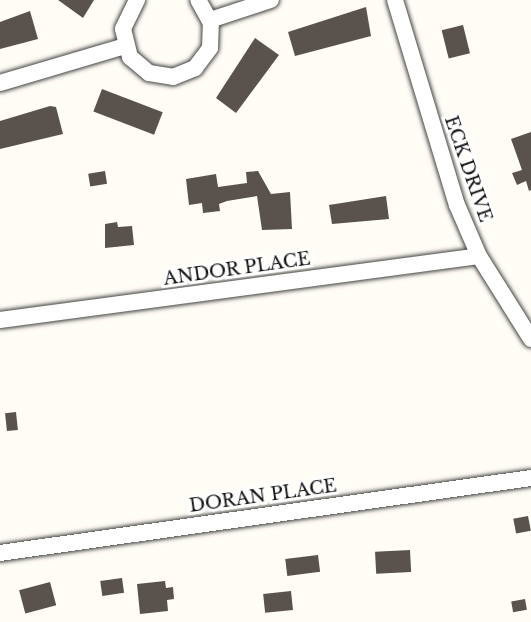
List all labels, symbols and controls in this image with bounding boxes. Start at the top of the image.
street label: ECK DRIVE [440,113,496,225]
street label: ANDOR PLACE [162,248,312,290]
street label: DORAN PLACE [188,475,338,517]

